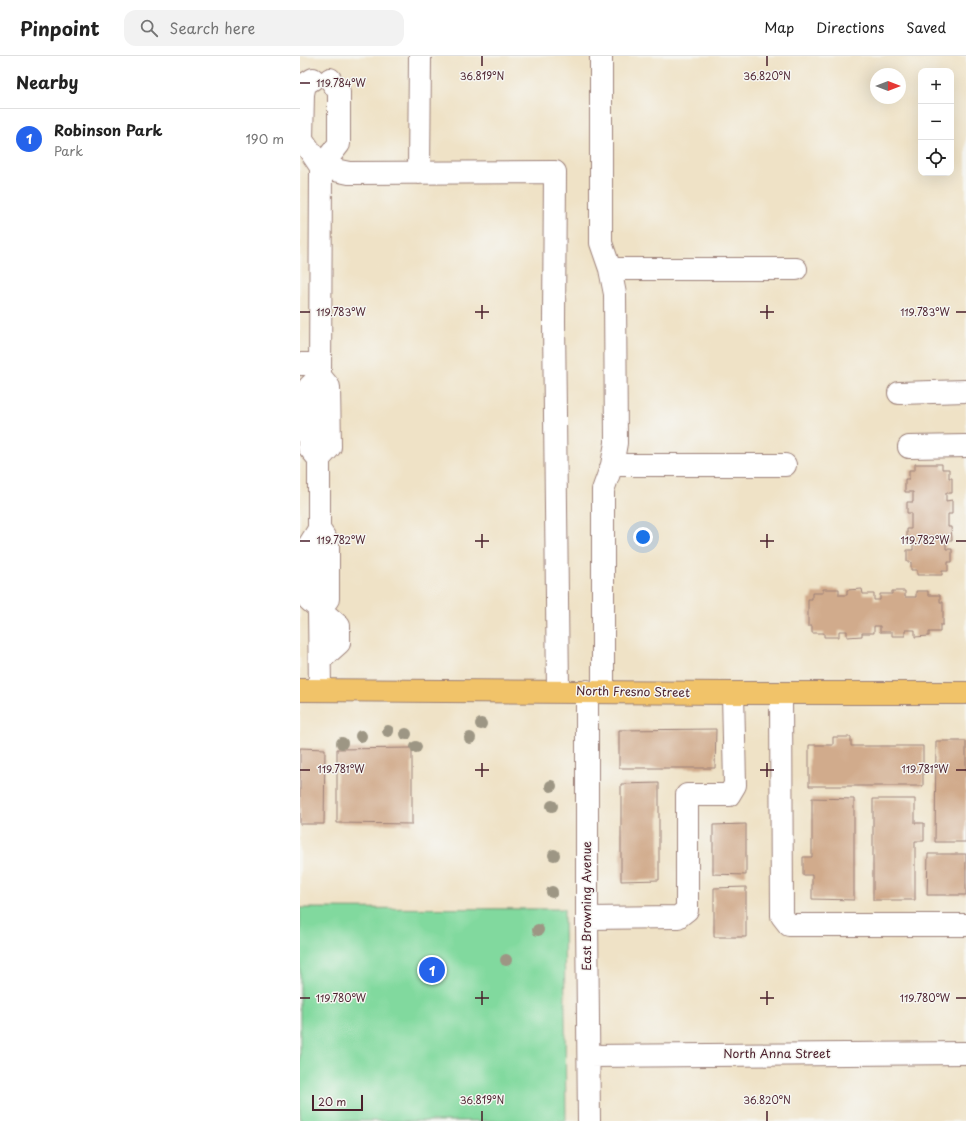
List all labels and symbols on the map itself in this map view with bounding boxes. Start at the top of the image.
text: 36.819°N [460,68,504,83]
text: 36.820°N [743,68,791,83]
north arrow [870,68,906,104]
text: 119.784°W [316,75,366,90]
text: 119.783°W [316,304,367,319]
text: 119.783°W [900,304,951,319]
your location [633,527,653,547]
text: 119.782°W [316,532,366,547]
text: 119.782°W [900,532,950,547]
street label: North Fresno Street [576,681,690,701]
text: 119.781°W [318,761,365,776]
text: 119.781°W [902,761,949,776]
street label: East Browning Avenue [577,841,595,971]
pin: 1 [419,955,445,985]
text: 119.780°W [316,990,367,1005]
text: 119.780°W [900,990,951,1005]
street label: North Anna Street [723,1044,831,1062]
text: 36.819°N [460,1092,504,1107]
text: 36.820°N [743,1092,791,1107]
scale bar [312,1093,363,1112]

